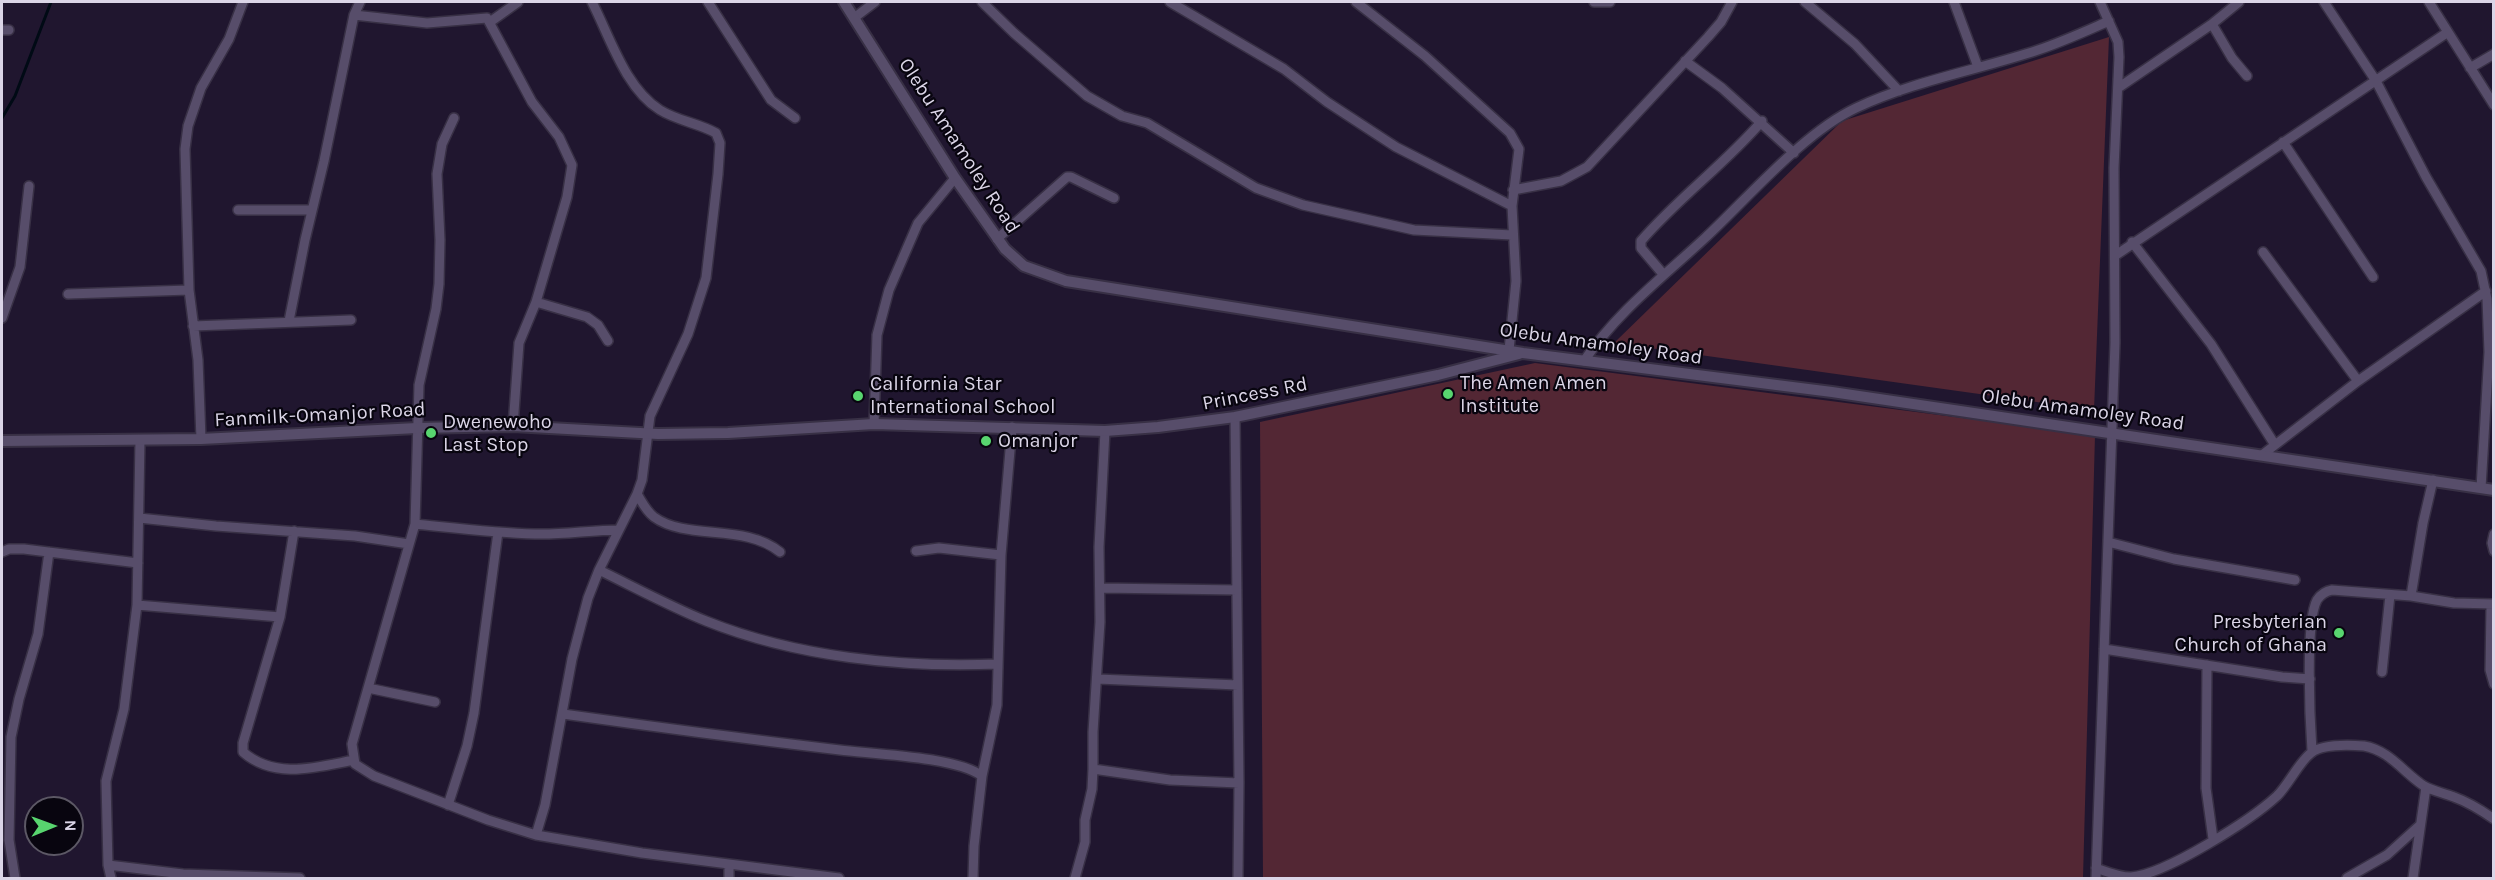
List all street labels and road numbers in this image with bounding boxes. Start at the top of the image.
street label: Olebu Amamoley Road [893,54,1025,238]
street label: Olebu Amamoley Road [1498,318,1704,370]
street label: Princess Rd [1200,372,1310,416]
street label: Olebu Amamoley Road [1980,384,2186,436]
street label: Fanmilk-Omanjor Road [214,397,426,433]

